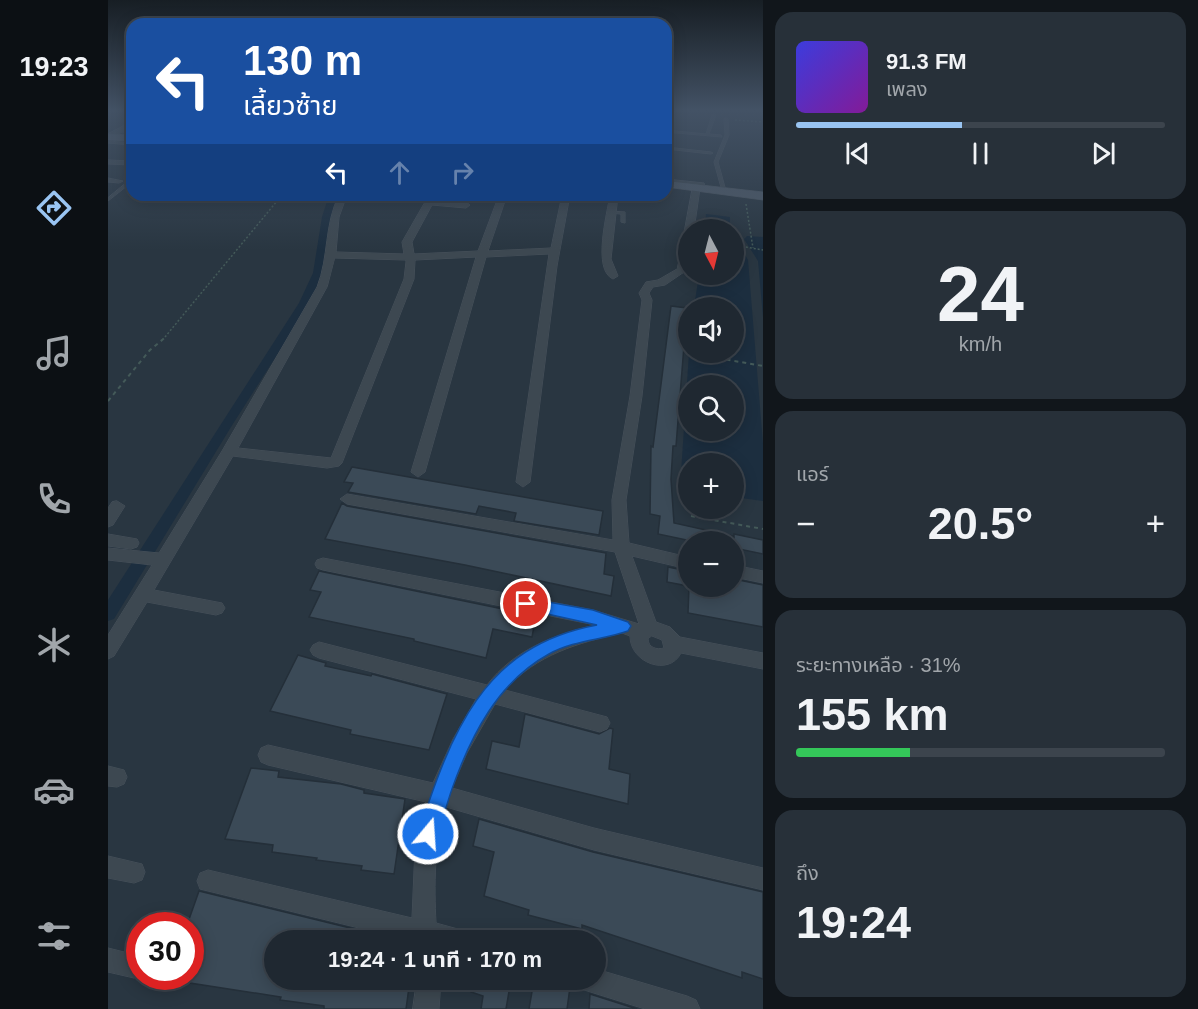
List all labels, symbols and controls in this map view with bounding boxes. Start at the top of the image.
text: 130 m [243,37,362,84]
icon: left [144,42,222,120]
text: 91.3 FM [886,49,967,74]
text: 19:23 [19,52,89,82]
text: เพลง [886,78,928,100]
text: เลี้ยวซ้าย [243,91,337,121]
icon: previous [841,137,874,170]
icon: pause [964,137,997,170]
icon: next [1087,137,1120,170]
icon: left [320,156,353,189]
icon: ahead [383,156,416,189]
icon: right [446,156,479,189]
icon: directions [33,187,75,229]
north arrow [678,219,744,285]
map controls [678,219,744,597]
text: 24 [937,250,1024,338]
button: sound [678,297,744,363]
icon: music [33,332,75,374]
text: km/h [959,333,1002,355]
button: search [678,375,744,441]
button: + [678,453,744,519]
text: แอร์ [796,463,828,485]
icon: phone [33,478,75,520]
text: 20.5° [928,498,1033,549]
text: − [796,505,815,542]
text: + [1146,505,1165,542]
button: − [678,531,744,597]
pin [500,578,551,629]
icon: arrive [509,587,542,620]
icon: climate [33,624,75,666]
text: ระยะทางเหลือ · 31% [796,654,961,676]
text: 155 km [796,689,949,740]
icon: car [33,769,75,811]
position arrow [396,802,460,866]
text: ถึง [796,862,819,884]
text: 19:24 [796,897,911,948]
speed limit sign: 30 [126,912,204,990]
icon: filters [33,915,75,957]
text: 19:24 · 1 นาที · 170 m [328,947,542,972]

